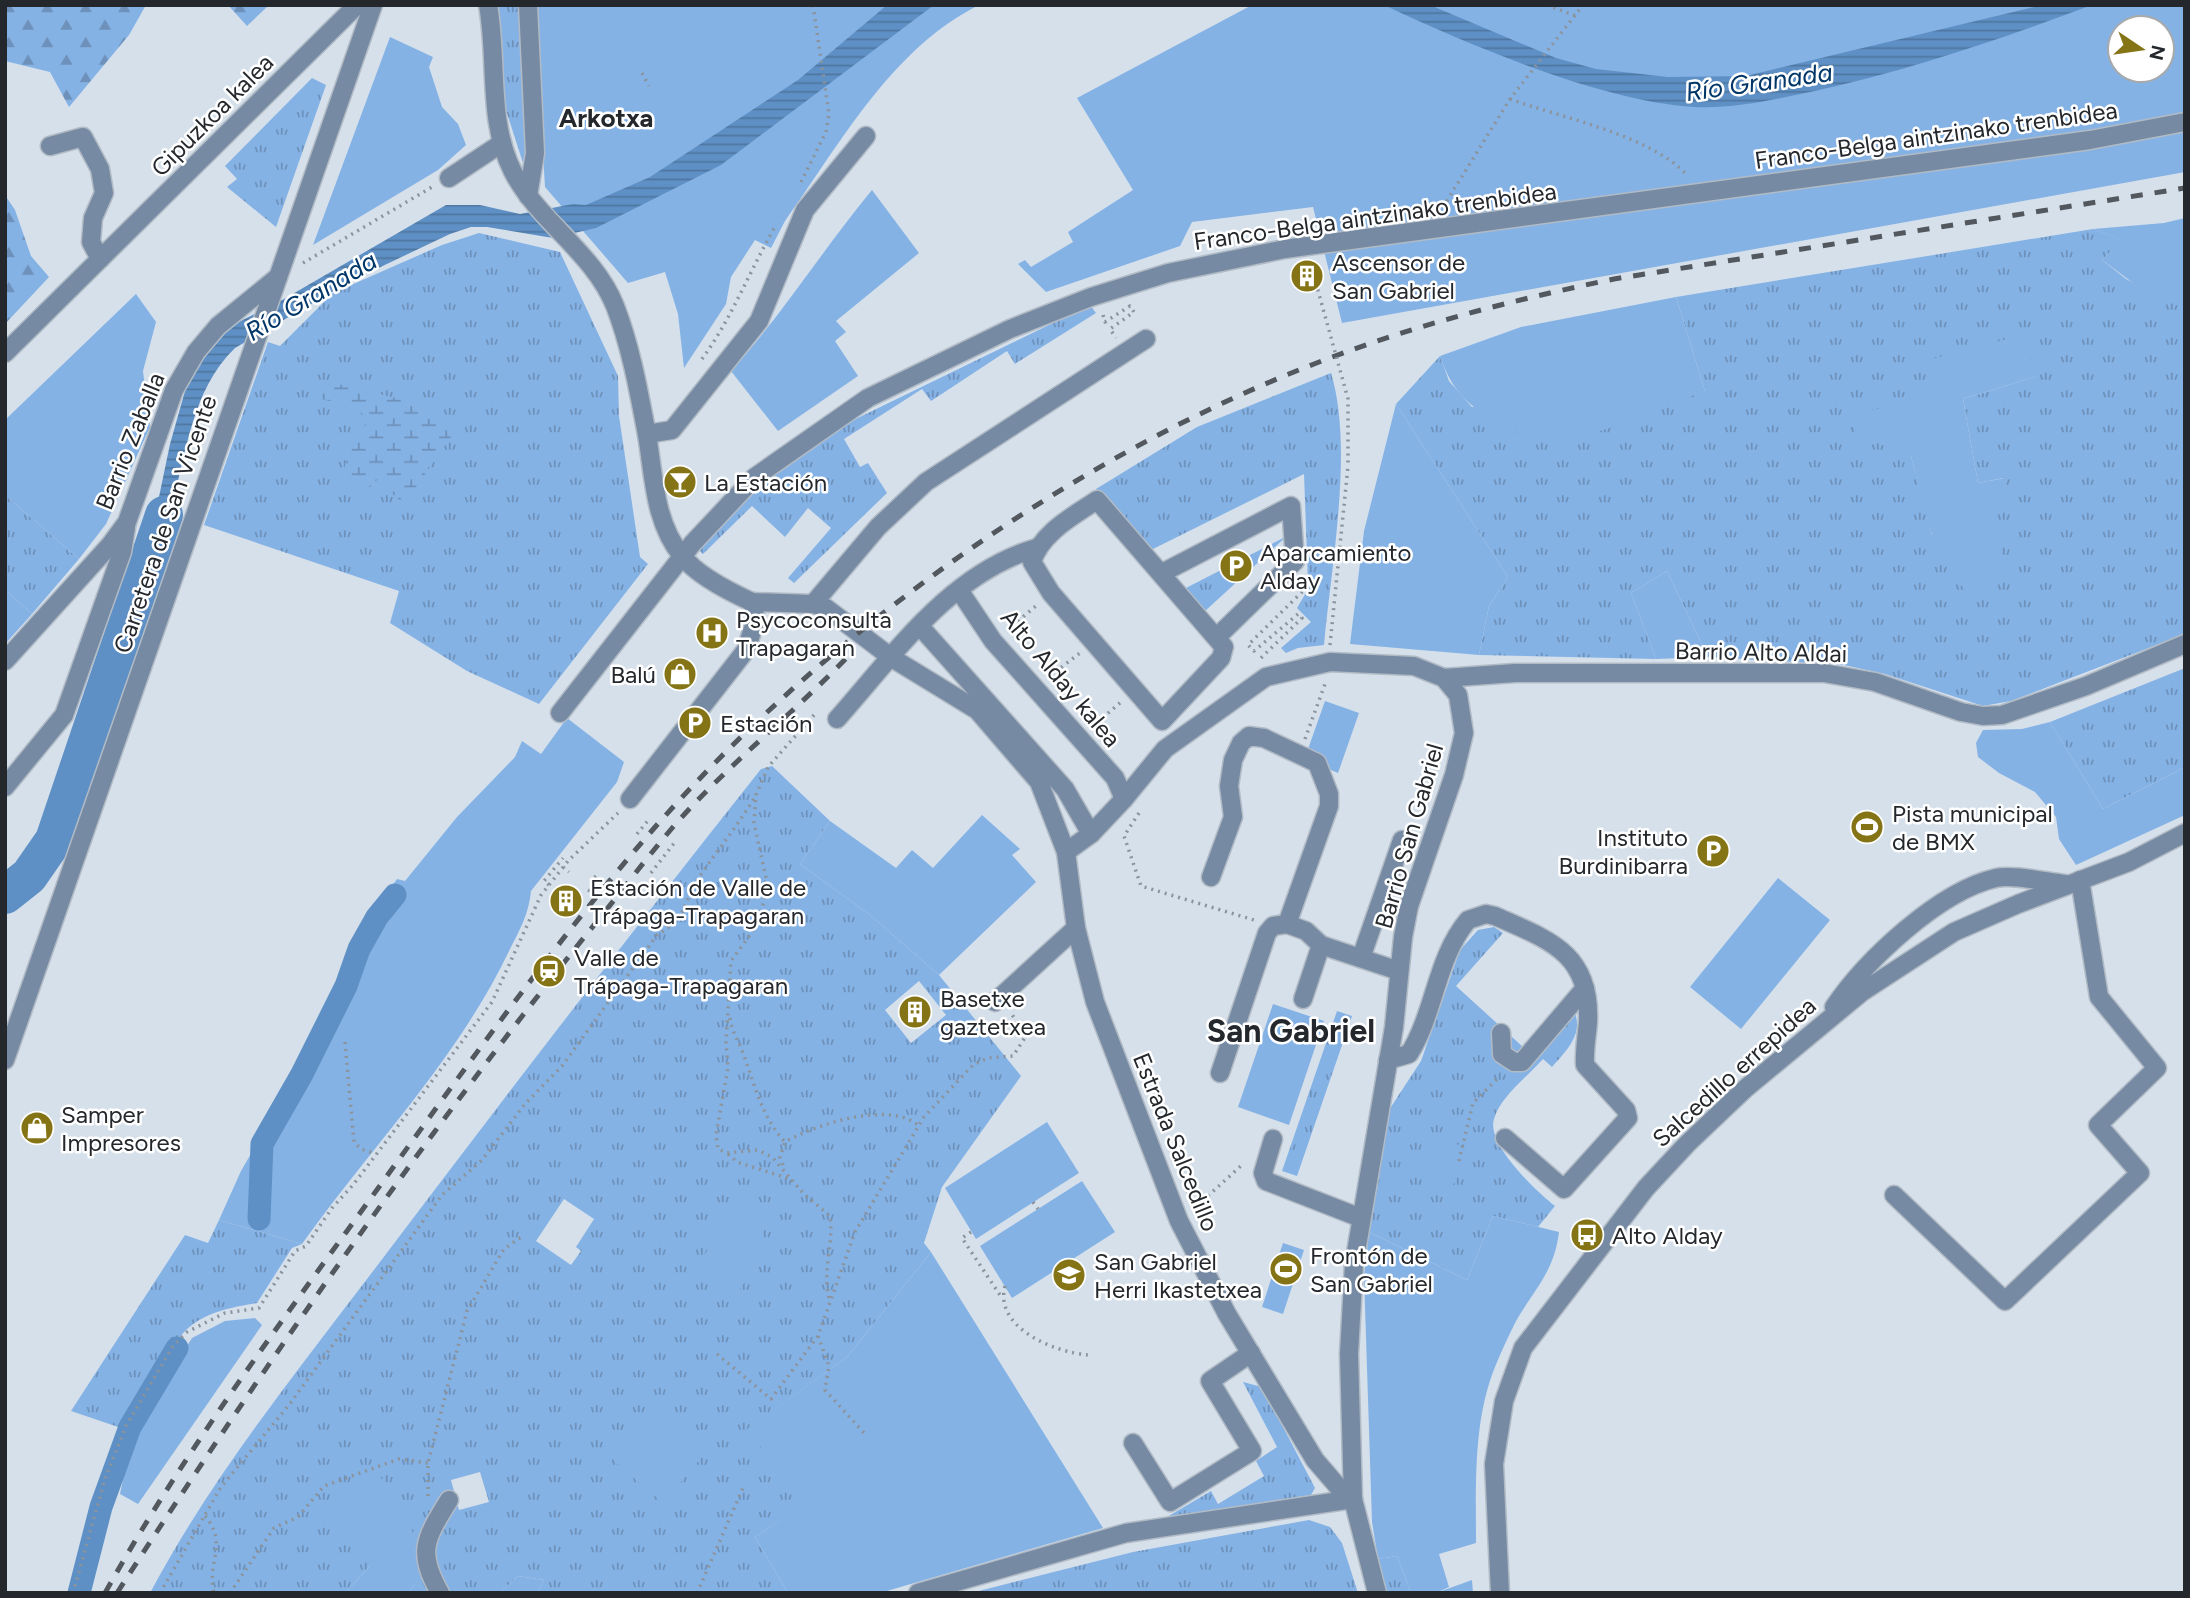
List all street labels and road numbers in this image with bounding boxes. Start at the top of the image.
street label: Gipuzkoa kalea [145,48,279,182]
street label: Franco-Belga aintzinako trenbidea [1753,95,2119,175]
street label: Franco-Belga aintzinako trenbidea [1192,176,1558,256]
street label: Barrio Zaballa [89,368,171,514]
street label: Carretera de San Vicente [107,391,223,657]
street label: Alto Alday kalea [995,603,1127,753]
street label: Barrio Alto Aldai [1675,636,1847,668]
street label: Barrio San Gabriel [1369,740,1449,932]
street label: Salcedillo errepidea [1646,991,1822,1153]
street label: Estrada Salcedillo [1127,1049,1225,1235]

